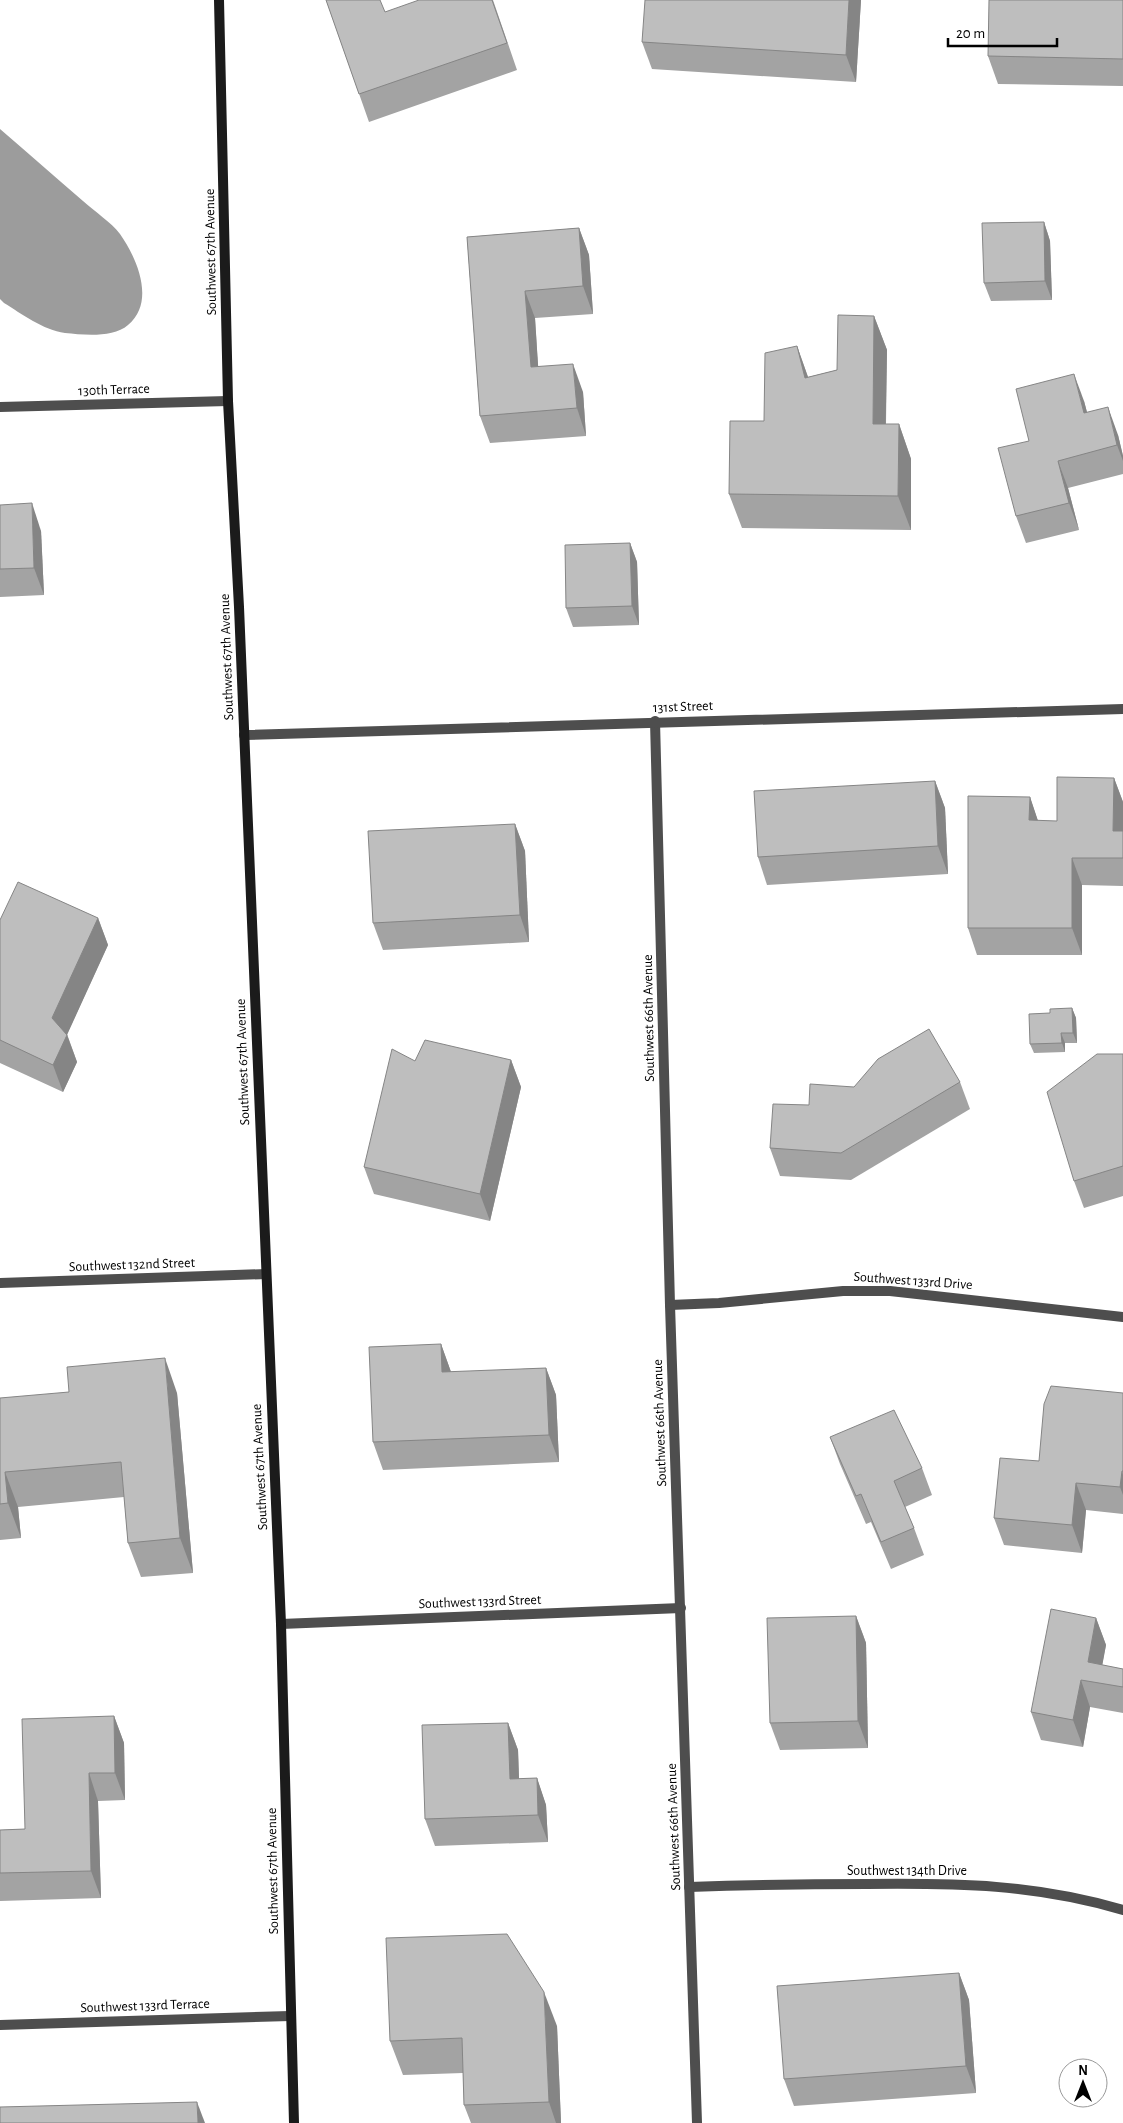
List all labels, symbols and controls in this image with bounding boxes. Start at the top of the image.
scale bar [948,15,1057,47]
text: 20 m [956,26,985,41]
street label: Southwest 67th Avenue [203,189,219,315]
street label: 130th Terrace [78,382,150,398]
street label: Southwest 67th Avenue [218,593,236,721]
street label: 131st Street [653,699,714,715]
street label: Southwest 66th Avenue [641,954,657,1082]
street label: Southwest 67th Avenue [234,998,252,1126]
street label: Southwest 132nd Street [69,1256,196,1274]
street label: Southwest 133rd Drive [853,1270,973,1292]
street label: Southwest 66th Avenue [651,1359,669,1487]
street label: Southwest 67th Avenue [250,1403,270,1531]
street label: Southwest 133rd Street [418,1593,542,1611]
street label: Southwest 66th Avenue [665,1763,683,1891]
street label: Southwest 67th Avenue [265,1808,281,1934]
street label: Southwest 134th Drive [847,1864,967,1878]
street label: Southwest 133rd Terrace [80,1997,210,2015]
north arrow [1058,2058,1108,2108]
text: N [1078,2064,1088,2078]

